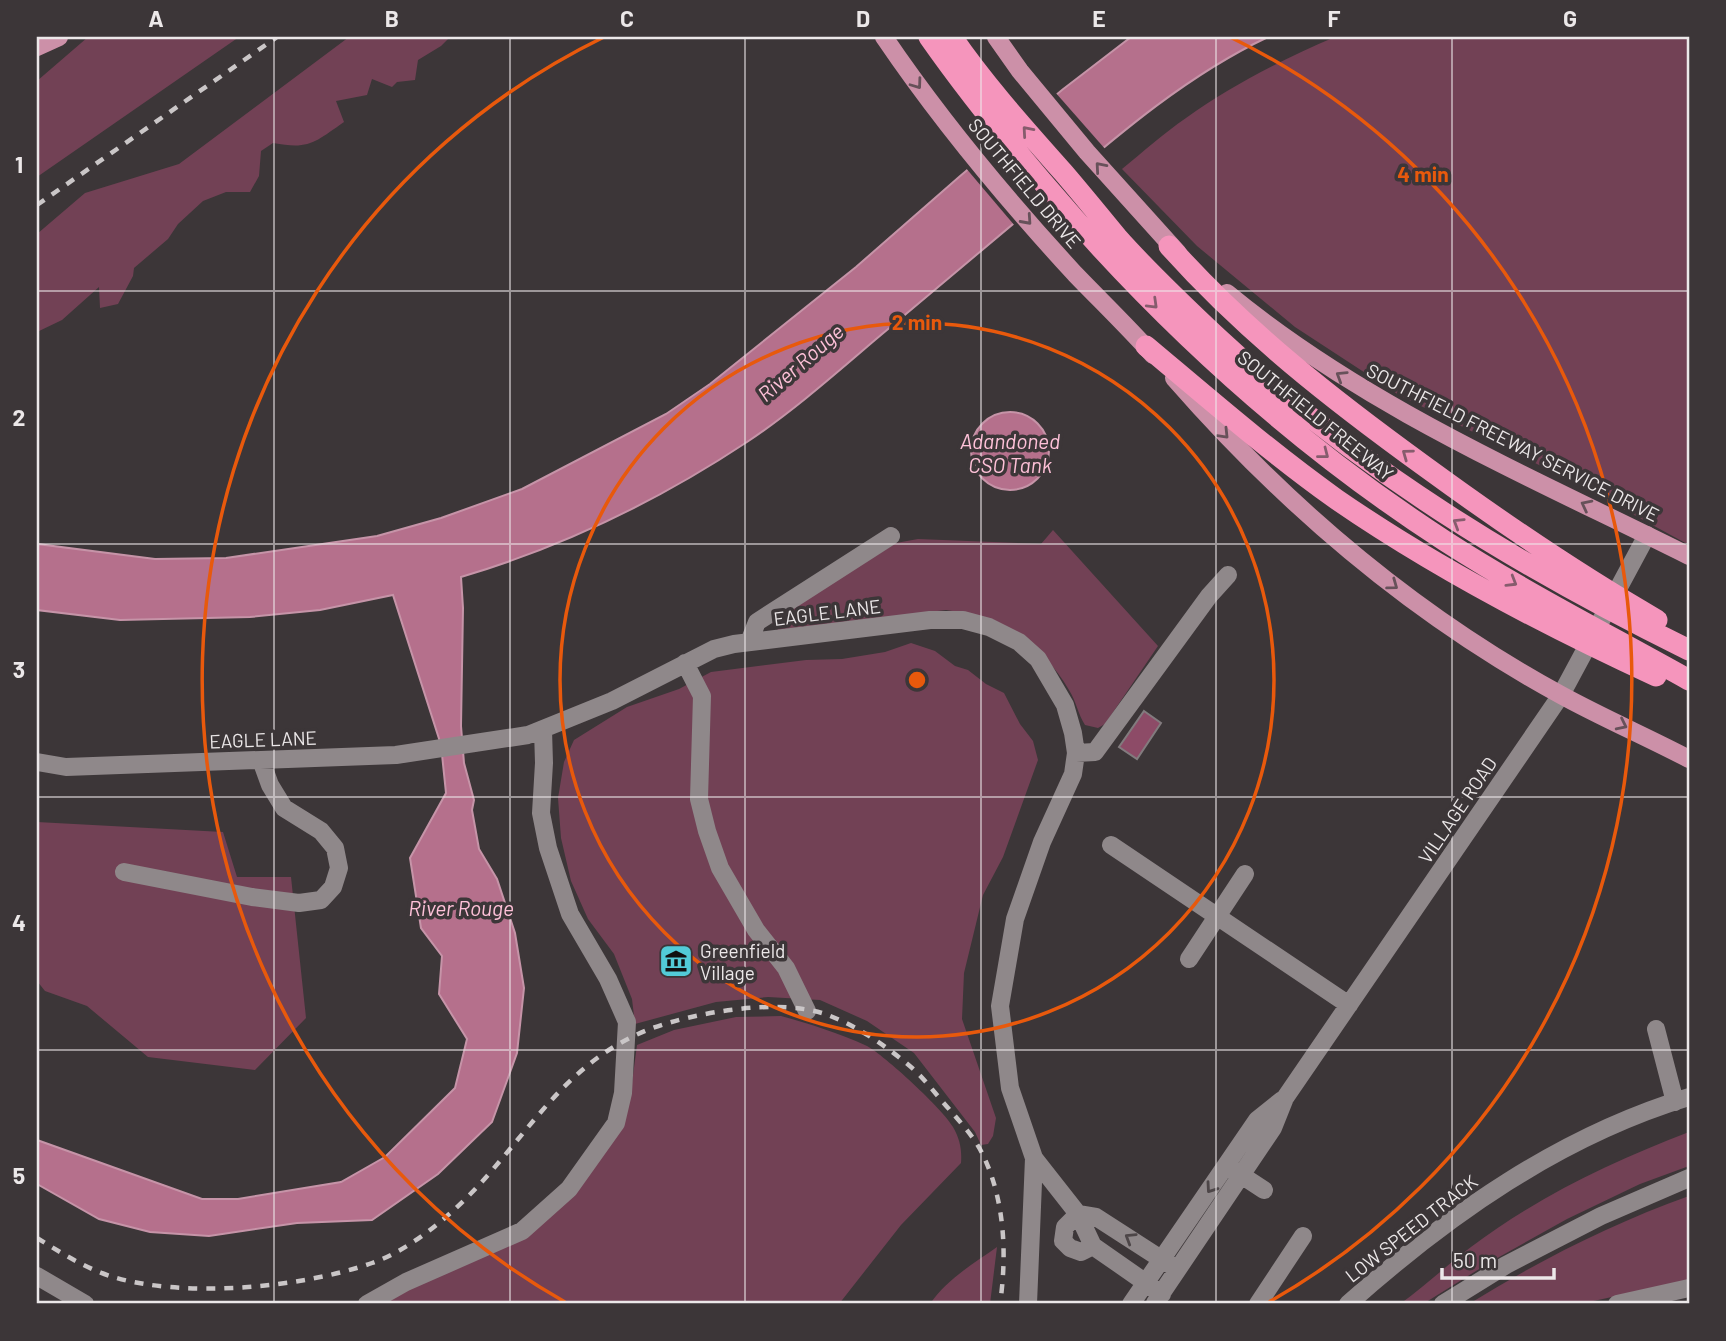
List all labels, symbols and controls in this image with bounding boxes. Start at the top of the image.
text: A [148,4,164,32]
text: B [385,4,399,32]
text: C [620,4,634,32]
text: D [856,4,870,32]
text: E [1092,4,1106,32]
text: F [1328,4,1341,32]
text: G [1563,4,1577,32]
one-way arrow [909,76,921,89]
street label: SOUTHFIELD DRIVE [964,113,1086,253]
one-way arrow [1023,126,1035,139]
text: 1 [15,150,23,178]
text: 4 min [1397,161,1449,186]
one-way arrow [1096,162,1108,175]
one-way arrow [1019,212,1031,225]
one-way arrow [1145,296,1158,309]
text: 2 min [892,309,942,334]
water label: River Rouge [752,318,848,406]
street label: SOUTHFIELD FREEWAY [1234,345,1399,485]
street label: SOUTHFIELD FREEWAY SERVICE DRIVE [1363,358,1663,526]
one-way arrow [1336,372,1349,385]
text: 2 [13,403,25,431]
one-way arrow [1215,426,1228,439]
water label: Adandoned CSO Tank [960,428,1060,477]
one-way arrow [1316,445,1329,458]
one-way arrow [1402,449,1415,462]
one-way arrow [1581,499,1593,513]
one-way arrow [1452,519,1465,532]
one-way arrow [1504,574,1517,587]
one-way arrow [1385,577,1398,590]
street label: EAGLE LANE [772,594,882,630]
text: 3 [13,655,25,683]
centre of rings [905,668,929,692]
one-way arrow [1615,717,1627,731]
street label: EAGLE LANE [209,726,317,752]
street label: VILLAGE ROAD [1413,752,1501,868]
water label: River Rouge [408,895,514,920]
text: 4 [12,908,26,936]
place label: Greenfield Village [700,939,785,984]
museum icon: Greenfield Village [657,942,695,980]
text: 5 [13,1161,25,1189]
street label: LOW SPEED TRACK [1340,1169,1482,1287]
one-way arrow [1207,1180,1219,1193]
one-way arrow [1124,1234,1137,1247]
scale bar [1442,1236,1554,1280]
text: 50 m [1453,1247,1497,1272]

